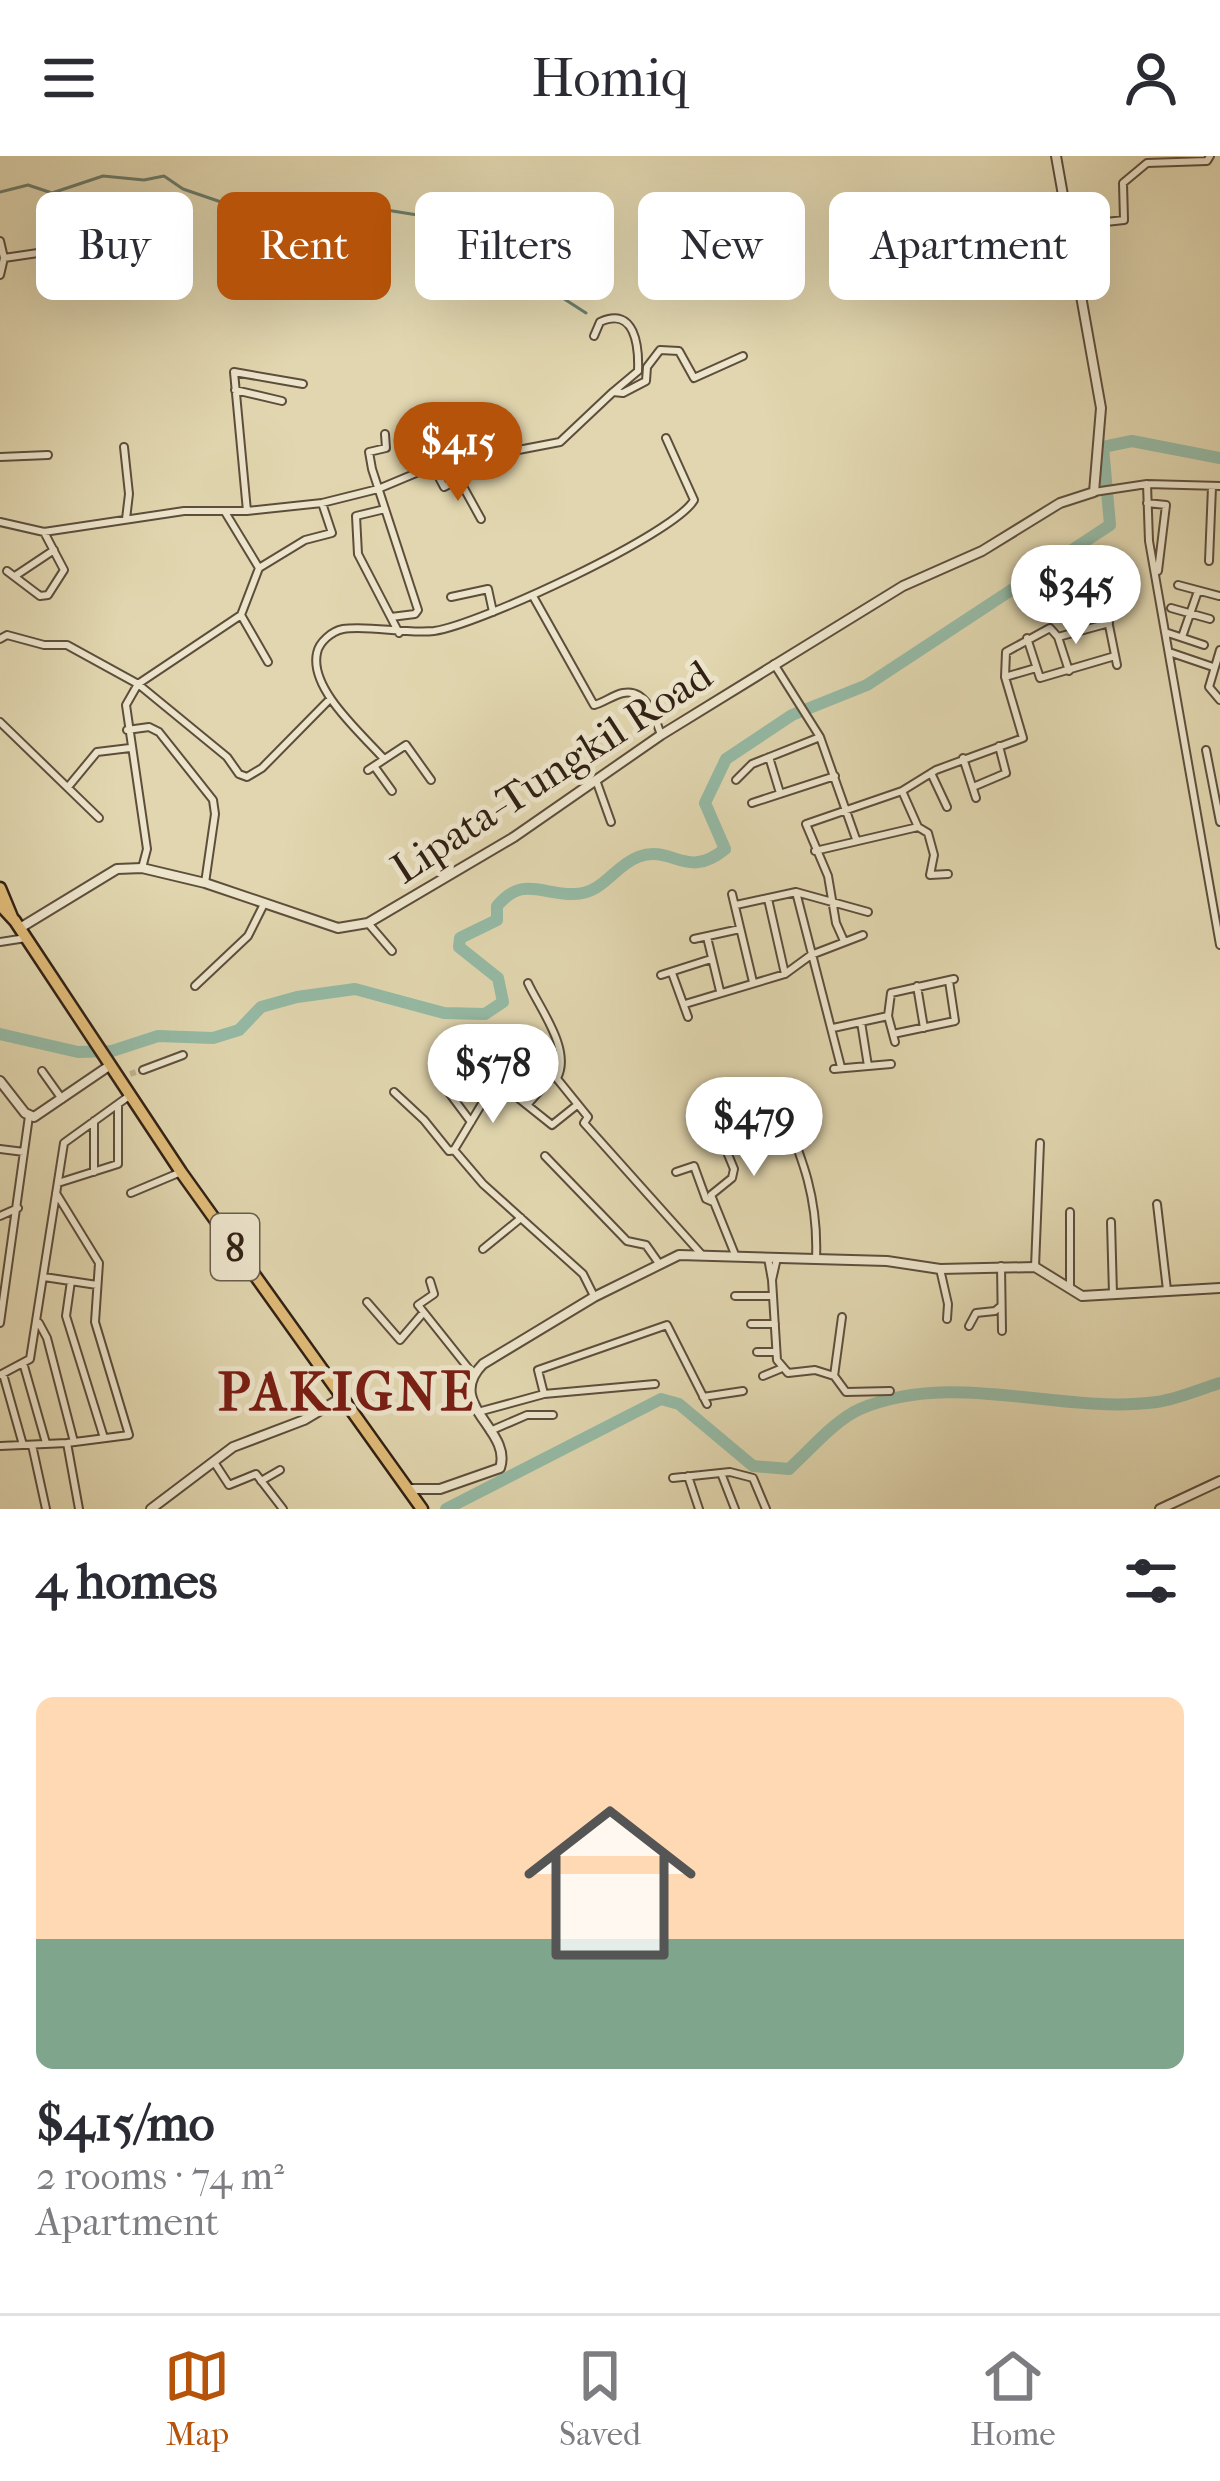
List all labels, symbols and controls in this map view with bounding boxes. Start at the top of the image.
icon: menu [36,45,102,111]
icon: person [1118,45,1184,111]
text: Homiq [531,47,689,110]
chip: Buy [36,192,193,300]
chip: Rent [217,192,391,300]
chip: Filters [415,192,614,300]
chip: New [638,192,805,300]
chip: Apartment [829,192,1110,300]
pin: $415 [387,402,529,504]
text: $415 [420,418,496,464]
pin: $345 [1005,545,1147,647]
text: $345 [1038,561,1114,607]
street label: Lipata-Tungkil Road [383,650,722,894]
pin: $578 [422,1024,564,1126]
text: $578 [455,1040,531,1086]
pin: $479 [683,1077,825,1179]
text: $479 [713,1093,795,1139]
road number: 8 [211,1214,259,1280]
district label: PAKIGNE [218,1361,476,1424]
icon: filters [1118,1548,1184,1614]
text: 4 homes [36,1551,217,1611]
icon: home [502,1775,718,1991]
text: $415/mo [36,2093,215,2153]
text: 2 rooms · 74 m² [36,2153,284,2199]
text: Apartment [36,2199,219,2245]
tab: Map [164,2343,230,2454]
tab: Saved [559,2343,641,2454]
tab: Home [970,2343,1056,2454]

